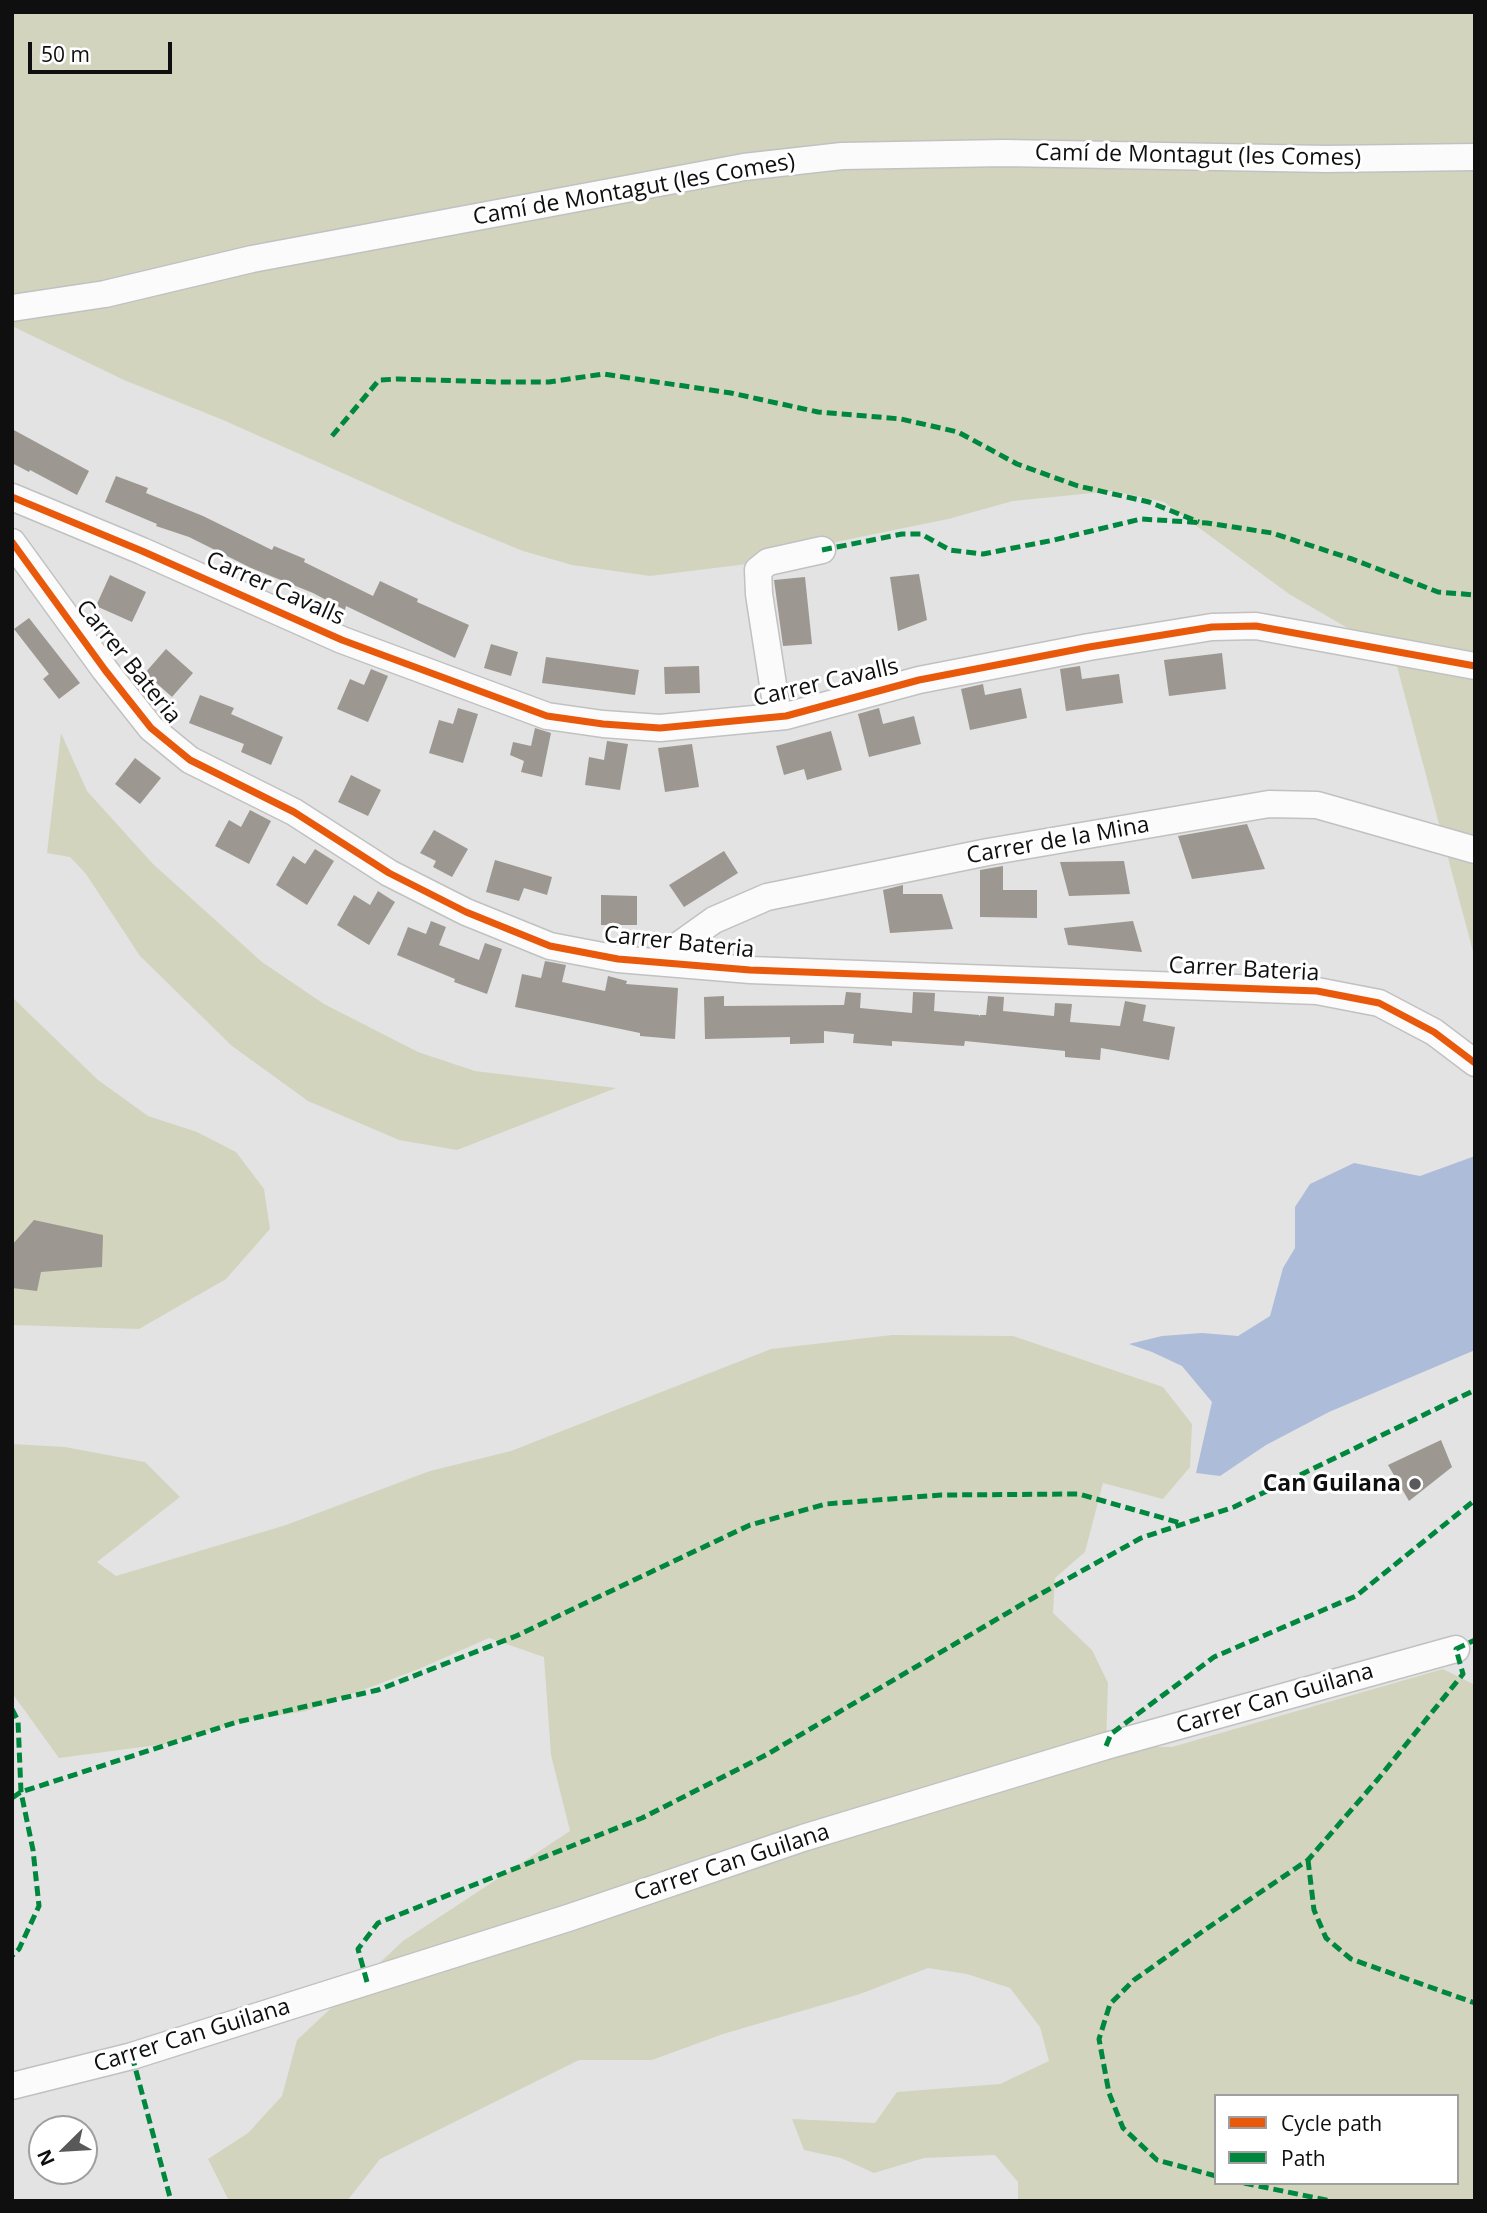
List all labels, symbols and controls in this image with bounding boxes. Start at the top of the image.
scale bar [32,28,175,72]
text: 50 m [41,40,90,68]
street label: Camí de Montagut (les Comes) [1035,139,1361,173]
street label: Camí de Montagut (les Comes) [471,148,797,232]
street label: Carrer Cavalls [202,546,348,632]
street label: Carrer Bateria [70,595,186,729]
street label: Carrer Cavalls [751,653,901,713]
street label: Carrer de la Mina [964,811,1152,871]
street label: Carrer Bateria [602,921,756,965]
street label: Carrer Bateria [1168,952,1320,988]
place label: Can Guilana [1263,1470,1401,1498]
marker: Can Guilana [1407,1476,1423,1492]
street label: Carrer Can Guilana [1173,1658,1377,1740]
street label: Carrer Can Guilana [631,1818,833,1908]
street label: Carrer Can Guilana [91,1993,293,2079]
legend [1214,2094,1459,2185]
text: Cycle path [1281,2109,1382,2137]
north arrow [28,2115,98,2185]
text: Path [1281,2144,1326,2172]
text: N [31,2145,61,2170]

